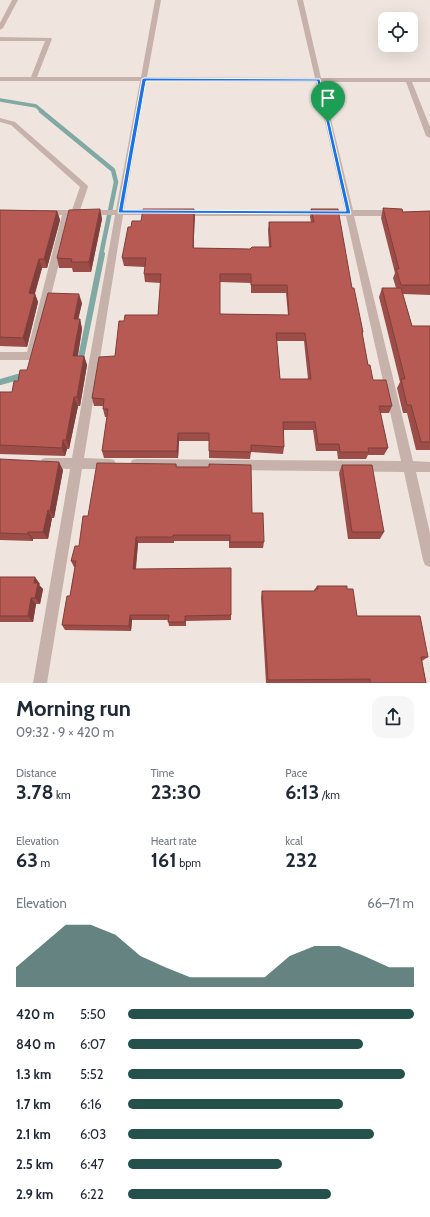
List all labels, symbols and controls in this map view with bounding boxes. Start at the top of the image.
map controls [378,12,418,52]
button: locate [378,12,418,52]
pin [311,81,345,122]
icon: arrive [317,87,339,109]
text: Morning run [16,695,131,722]
button: share [372,696,414,738]
text: 09:32 · 9 × 420 m [16,724,114,740]
text: Distance [16,766,57,780]
text: Time [151,766,174,780]
text: Pace [285,766,307,780]
text: 3.78 [16,780,54,804]
text: 23:30 [151,780,201,804]
text: 6:13 [285,780,319,804]
text: km [54,788,71,802]
text: /km [319,788,340,802]
text: Elevation [16,834,59,848]
text: Heart rate [151,834,197,848]
text: kcal [285,834,303,848]
text: 63 [16,848,38,872]
text: 161 [151,848,177,872]
text: 232 [285,848,317,872]
text: m [38,856,50,870]
text: bpm [177,856,201,870]
text: Elevation [16,895,67,911]
text: 66–71 m [367,895,414,911]
text: 420 m [16,1006,54,1022]
text: 5:50 [80,1006,106,1022]
text: 840 m [16,1036,55,1052]
text: 6:07 [80,1036,106,1052]
text: 1.3 km [16,1066,51,1082]
text: 5:52 [80,1066,104,1082]
text: 1.7 km [16,1096,51,1112]
text: 6:16 [80,1096,102,1112]
text: 2.1 km [16,1126,51,1142]
text: 6:03 [80,1126,106,1142]
text: 2.5 km [16,1156,53,1172]
text: 6:47 [80,1156,104,1172]
text: 2.9 km [16,1186,53,1202]
text: 6:22 [80,1186,104,1202]

